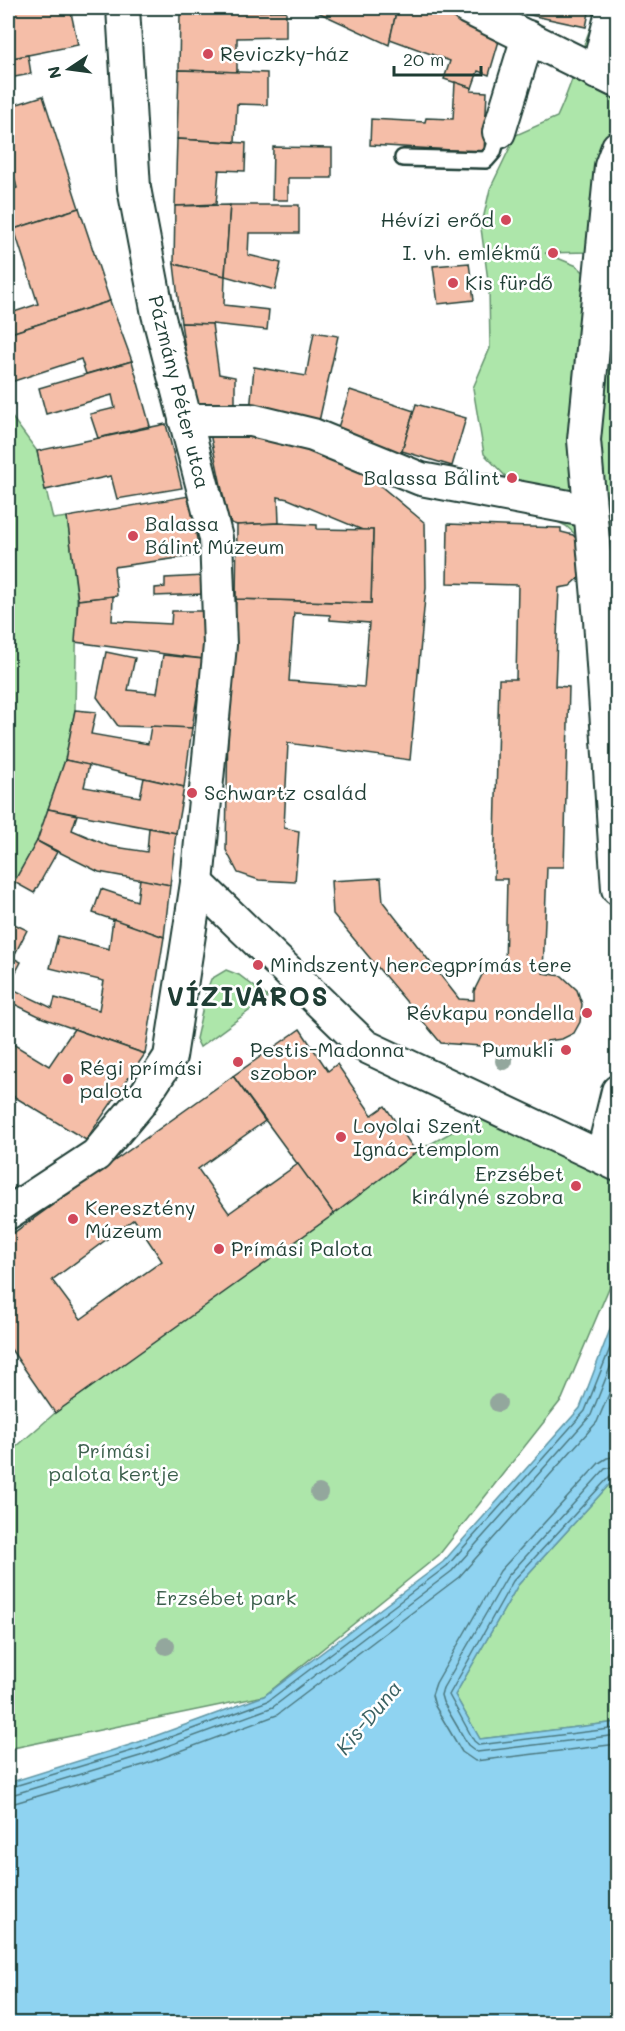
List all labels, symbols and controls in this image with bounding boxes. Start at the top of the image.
north arrow [39,39,99,99]
scale bar [394,39,481,77]
place label: Reviczky-ház [220,40,349,66]
marker: Reviczky-ház [201,47,215,61]
text: 20 m [403,47,444,71]
text: N [42,64,65,81]
place label: Hévízi erőd [381,206,494,232]
marker: Hévízi erőd [499,213,513,227]
place label: I. vh. emlékmű [403,239,541,265]
marker: I. vh. emlékmű [546,246,560,260]
place label: Kis fürdő [465,269,553,295]
marker: Kis fürdő [446,276,460,290]
street label: Pázmány Péter utca [143,292,217,491]
place label: Balassa Bálint [363,464,500,490]
marker: Balassa Bálint [505,471,519,485]
place label: Balassa Bálint Múzeum [145,510,285,559]
marker: Balassa Bálint Múzeum [126,529,140,543]
place label: Schwartz család [204,779,367,805]
marker: Schwartz család [185,786,199,800]
place label: Mindszenty hercegprímás tere [270,951,572,977]
marker: Mindszenty hercegprímás tere [251,958,265,972]
district label: VÍZIVÁROS [167,979,329,1013]
place label: Révkapu rondella [407,999,575,1025]
marker: Révkapu rondella [580,1006,594,1020]
place label: Pestis-Madonna szobor [250,1036,405,1085]
place label: Pumukli [482,1036,554,1062]
marker: Pumukli [559,1043,573,1057]
place label: Régi prímási palota [80,1054,203,1103]
marker: Pestis-Madonna szobor [231,1055,245,1069]
marker: Régi prímási palota [61,1072,75,1086]
place label: Loyolai Szent Ignác-templom [353,1112,499,1161]
marker: Loyolai Szent Ignác-templom [334,1130,348,1144]
place label: Erzsébet királyné szobra [412,1160,564,1209]
marker: Erzsébet királyné szobra [569,1179,583,1193]
place label: Keresztény Múzeum [85,1194,195,1243]
marker: Keresztény Múzeum [66,1212,80,1226]
place label: Prímási Palota [231,1235,373,1261]
marker: Prímási Palota [212,1242,226,1256]
park label: Prímási palota kertje [49,1437,179,1486]
park label: Erzsébet park [156,1584,296,1610]
water label: Kis-Duna [329,1674,407,1760]

